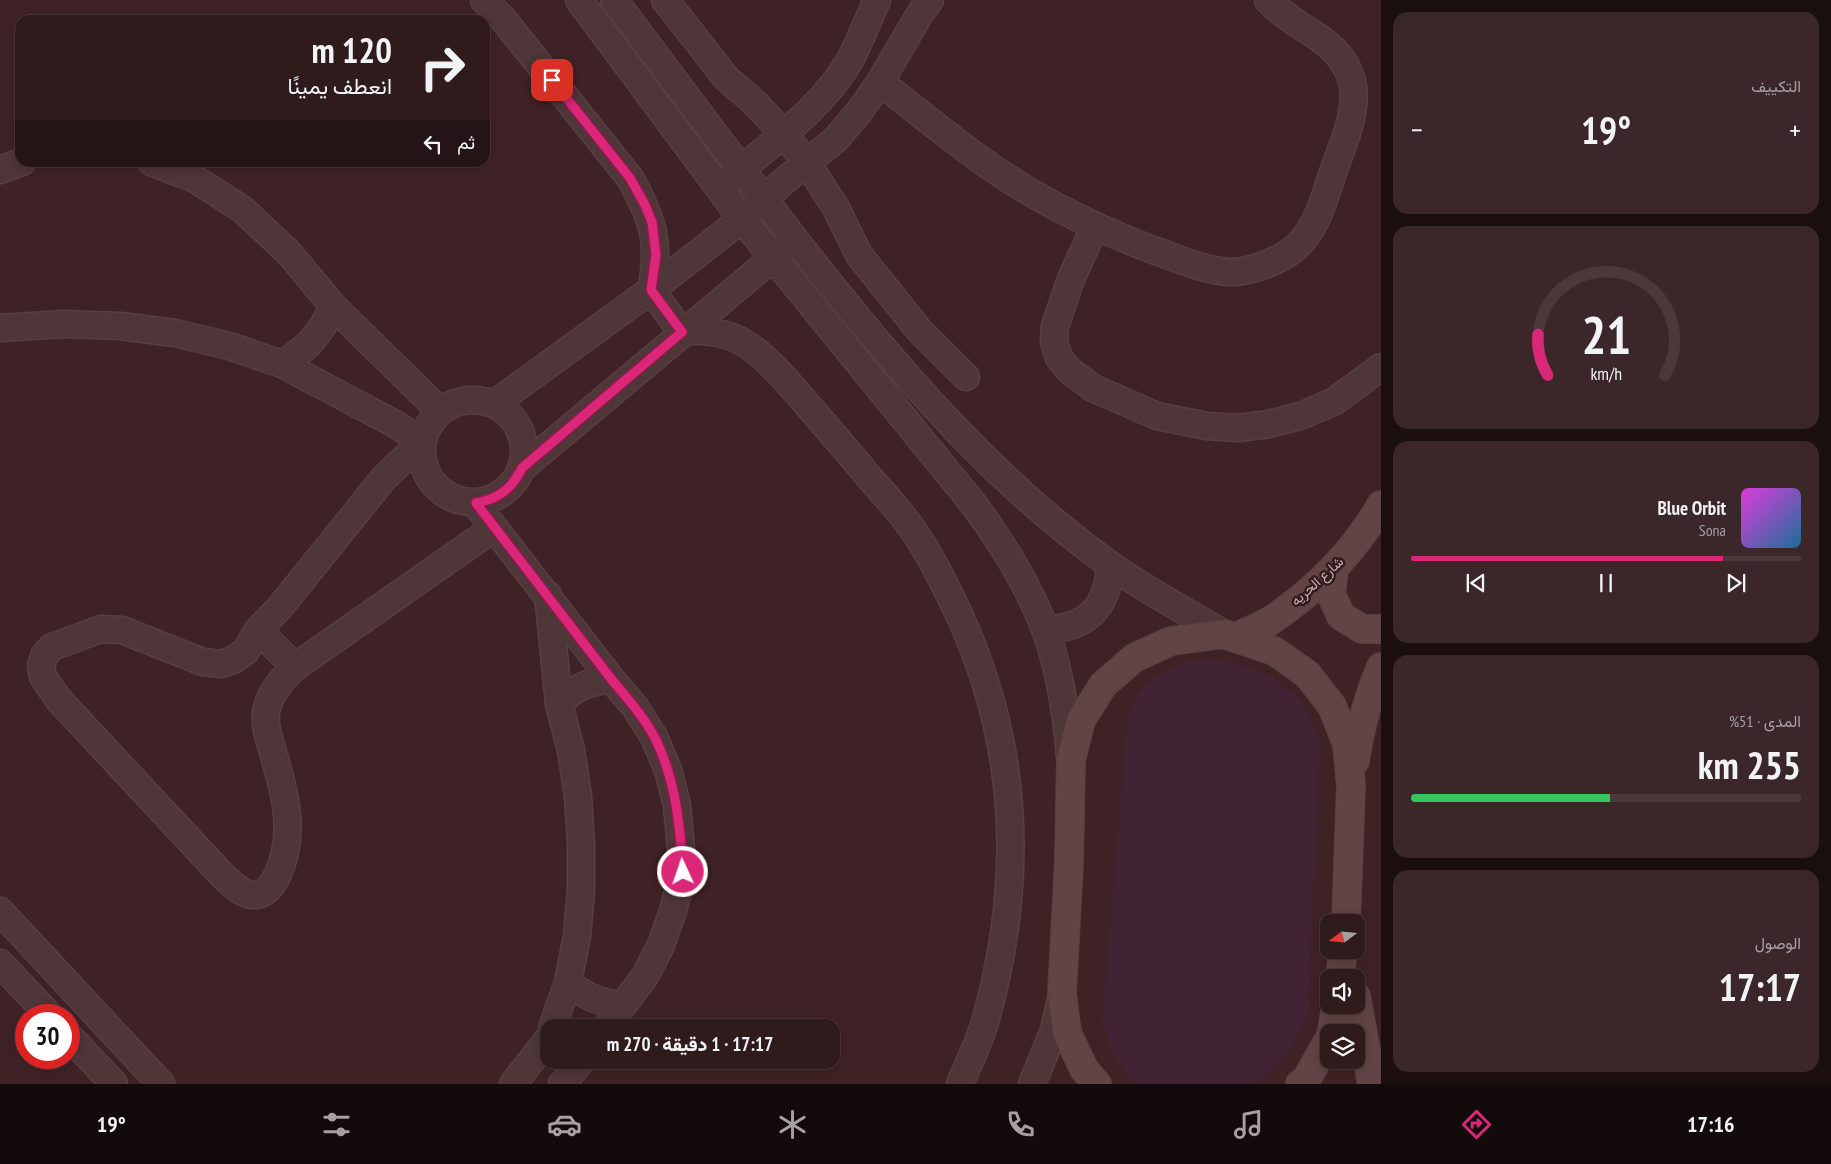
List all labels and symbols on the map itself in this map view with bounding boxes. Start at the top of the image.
pin [531,59,573,101]
street label: شارع الحريه [1287,553,1349,611]
position arrow [656,845,708,897]
north arrow [1320,914,1365,959]
speed limit sign: 30 [15,1004,80,1069]

